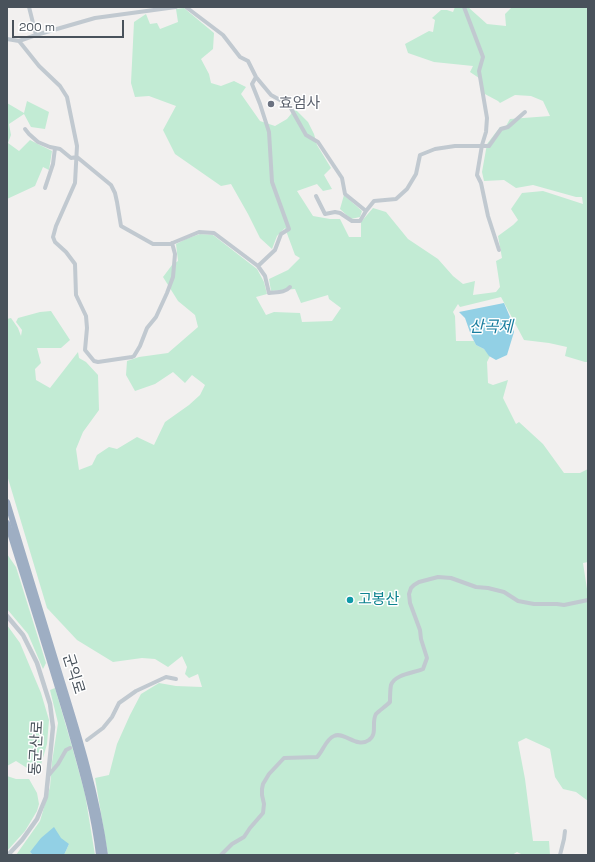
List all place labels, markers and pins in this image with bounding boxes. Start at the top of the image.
place label: 효엄사 [279,95,320,113]
marker: 효엄사 [266,99,276,109]
place label: 고봉산 [358,591,399,609]
marker: 고봉산 [345,595,355,605]

